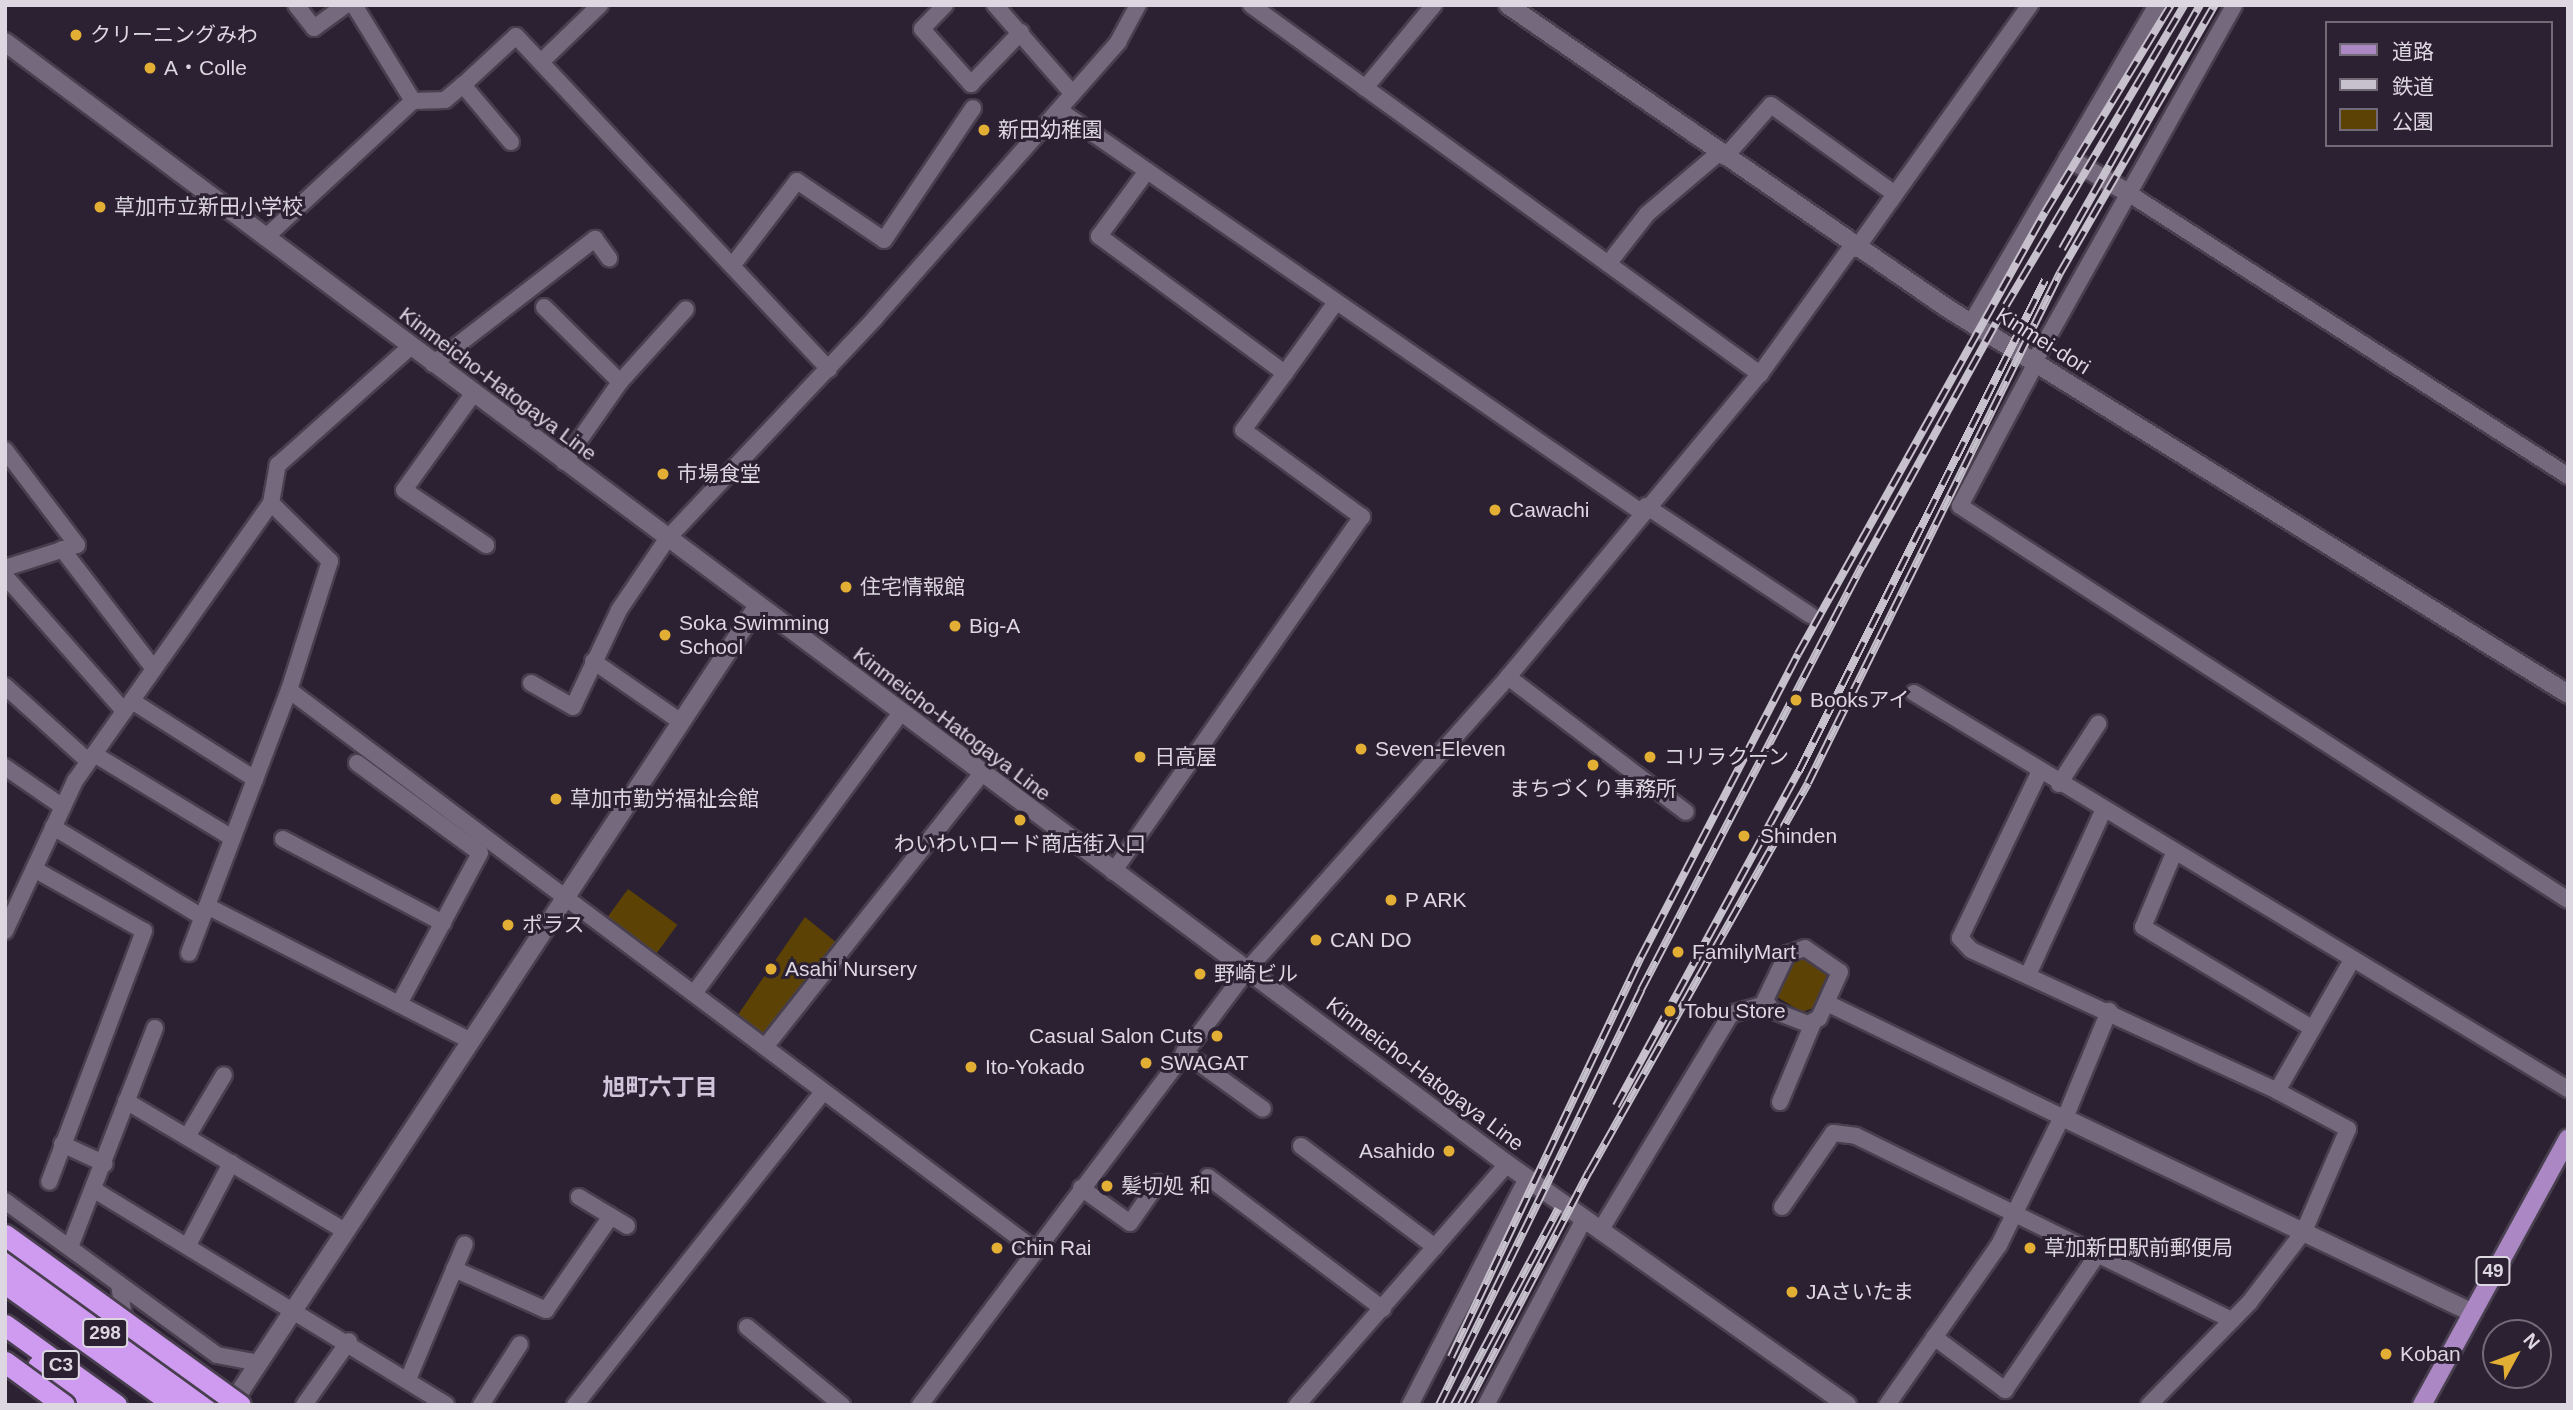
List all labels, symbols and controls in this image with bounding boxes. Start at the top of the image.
legend [2324,21,2552,147]
place label: クリーニングみわ [90,22,258,48]
marker: クリーニングみわ [68,27,84,43]
text: 道路 [2392,40,2434,63]
place label: A・Colle [164,55,247,81]
marker: A・Colle [142,60,158,76]
text: 鉄道 [2392,75,2434,98]
text: 公園 [2392,110,2434,133]
place label: 新田幼稚園 [998,117,1103,143]
marker: 新田幼稚園 [976,122,992,138]
place label: 草加市立新田小学校 [114,194,303,220]
marker: 草加市立新田小学校 [92,199,108,215]
street label: Kinmeicho-Hatogaya Line [394,302,602,466]
street label: Kinmei-dori [1991,302,2095,380]
place label: 市場食堂 [677,461,761,487]
marker: 市場食堂 [655,466,671,482]
place label: Cawachi [1509,497,1590,523]
marker: Cawachi [1487,502,1503,518]
place label: 住宅情報館 [860,574,965,600]
marker: 住宅情報館 [838,579,854,595]
place label: Soka Swimming School [679,610,830,660]
place label: Big-A [969,613,1020,639]
marker: Big-A [947,618,963,634]
marker: Soka Swimming School [657,627,673,643]
street label: Kinmeicho-Hatogaya Line [848,642,1056,806]
place label: Booksアイ [1810,687,1910,713]
marker: Booksアイ [1788,692,1804,708]
place label: Seven-Eleven [1375,736,1506,762]
marker: Seven-Eleven [1353,741,1369,757]
place label: 日高屋 [1154,744,1217,770]
place label: コリラクーン [1664,744,1790,770]
marker: 日高屋 [1132,749,1148,765]
marker: コリラクーン [1642,749,1658,765]
marker: まちづくり事務所 [1585,757,1601,773]
place label: まちづくり事務所 [1509,776,1677,802]
place label: 草加市勤労福祉会館 [570,786,759,812]
marker: 草加市勤労福祉会館 [548,791,564,807]
marker: わいわいロード商店街入口 [1012,812,1028,828]
place label: Shinden [1760,823,1837,849]
marker: Shinden [1734,826,1754,846]
place label: わいわいロード商店街入口 [894,831,1146,857]
place label: P ARK [1405,887,1468,913]
marker: P ARK [1383,892,1399,908]
place label: ポラス [522,912,585,938]
marker: ポラス [500,917,516,933]
place label: CAN DO [1330,927,1412,953]
marker: CAN DO [1308,932,1324,948]
place label: FamilyMart [1692,939,1796,965]
marker: FamilyMart [1670,944,1686,960]
place label: Asahi Nursery [785,956,917,982]
marker: Asahi Nursery [763,961,779,977]
place label: 野崎ビル [1214,961,1298,987]
marker: 野崎ビル [1192,966,1208,982]
street label: Kinmeicho-Hatogaya Line [1321,992,1529,1156]
place label: Tobu Store [1684,998,1786,1024]
marker: Tobu Store [1662,1003,1678,1019]
place label: Casual Salon Cuts [1029,1023,1203,1049]
marker: Casual Salon Cuts [1209,1028,1225,1044]
place label: SWAGAT [1160,1050,1249,1076]
place label: Ito-Yokado [985,1054,1085,1080]
marker: SWAGAT [1138,1055,1154,1071]
marker: Ito-Yokado [963,1059,979,1075]
district label: 旭町六丁目 [603,1073,717,1101]
place label: Asahido [1359,1138,1435,1164]
marker: Asahido [1441,1143,1457,1159]
place label: 髪切処 和 [1121,1173,1211,1199]
marker: 髪切処 和 [1099,1178,1115,1194]
place label: Chin Rai [1011,1235,1092,1261]
place label: 草加新田駅前郵便局 [2044,1235,2233,1261]
marker: Chin Rai [989,1240,1005,1256]
marker: 草加新田駅前郵便局 [2022,1240,2038,1256]
road number: 49 [2474,1256,2512,1287]
place label: JAさいたま [1806,1279,1915,1305]
marker: JAさいたま [1784,1284,1800,1300]
road number: 298 [80,1317,130,1348]
north arrow [2482,1319,2552,1389]
text: N [2519,1329,2544,1353]
place label: Koban [2400,1341,2461,1367]
marker: Koban [2378,1346,2394,1362]
road number: C3 [42,1350,80,1380]

